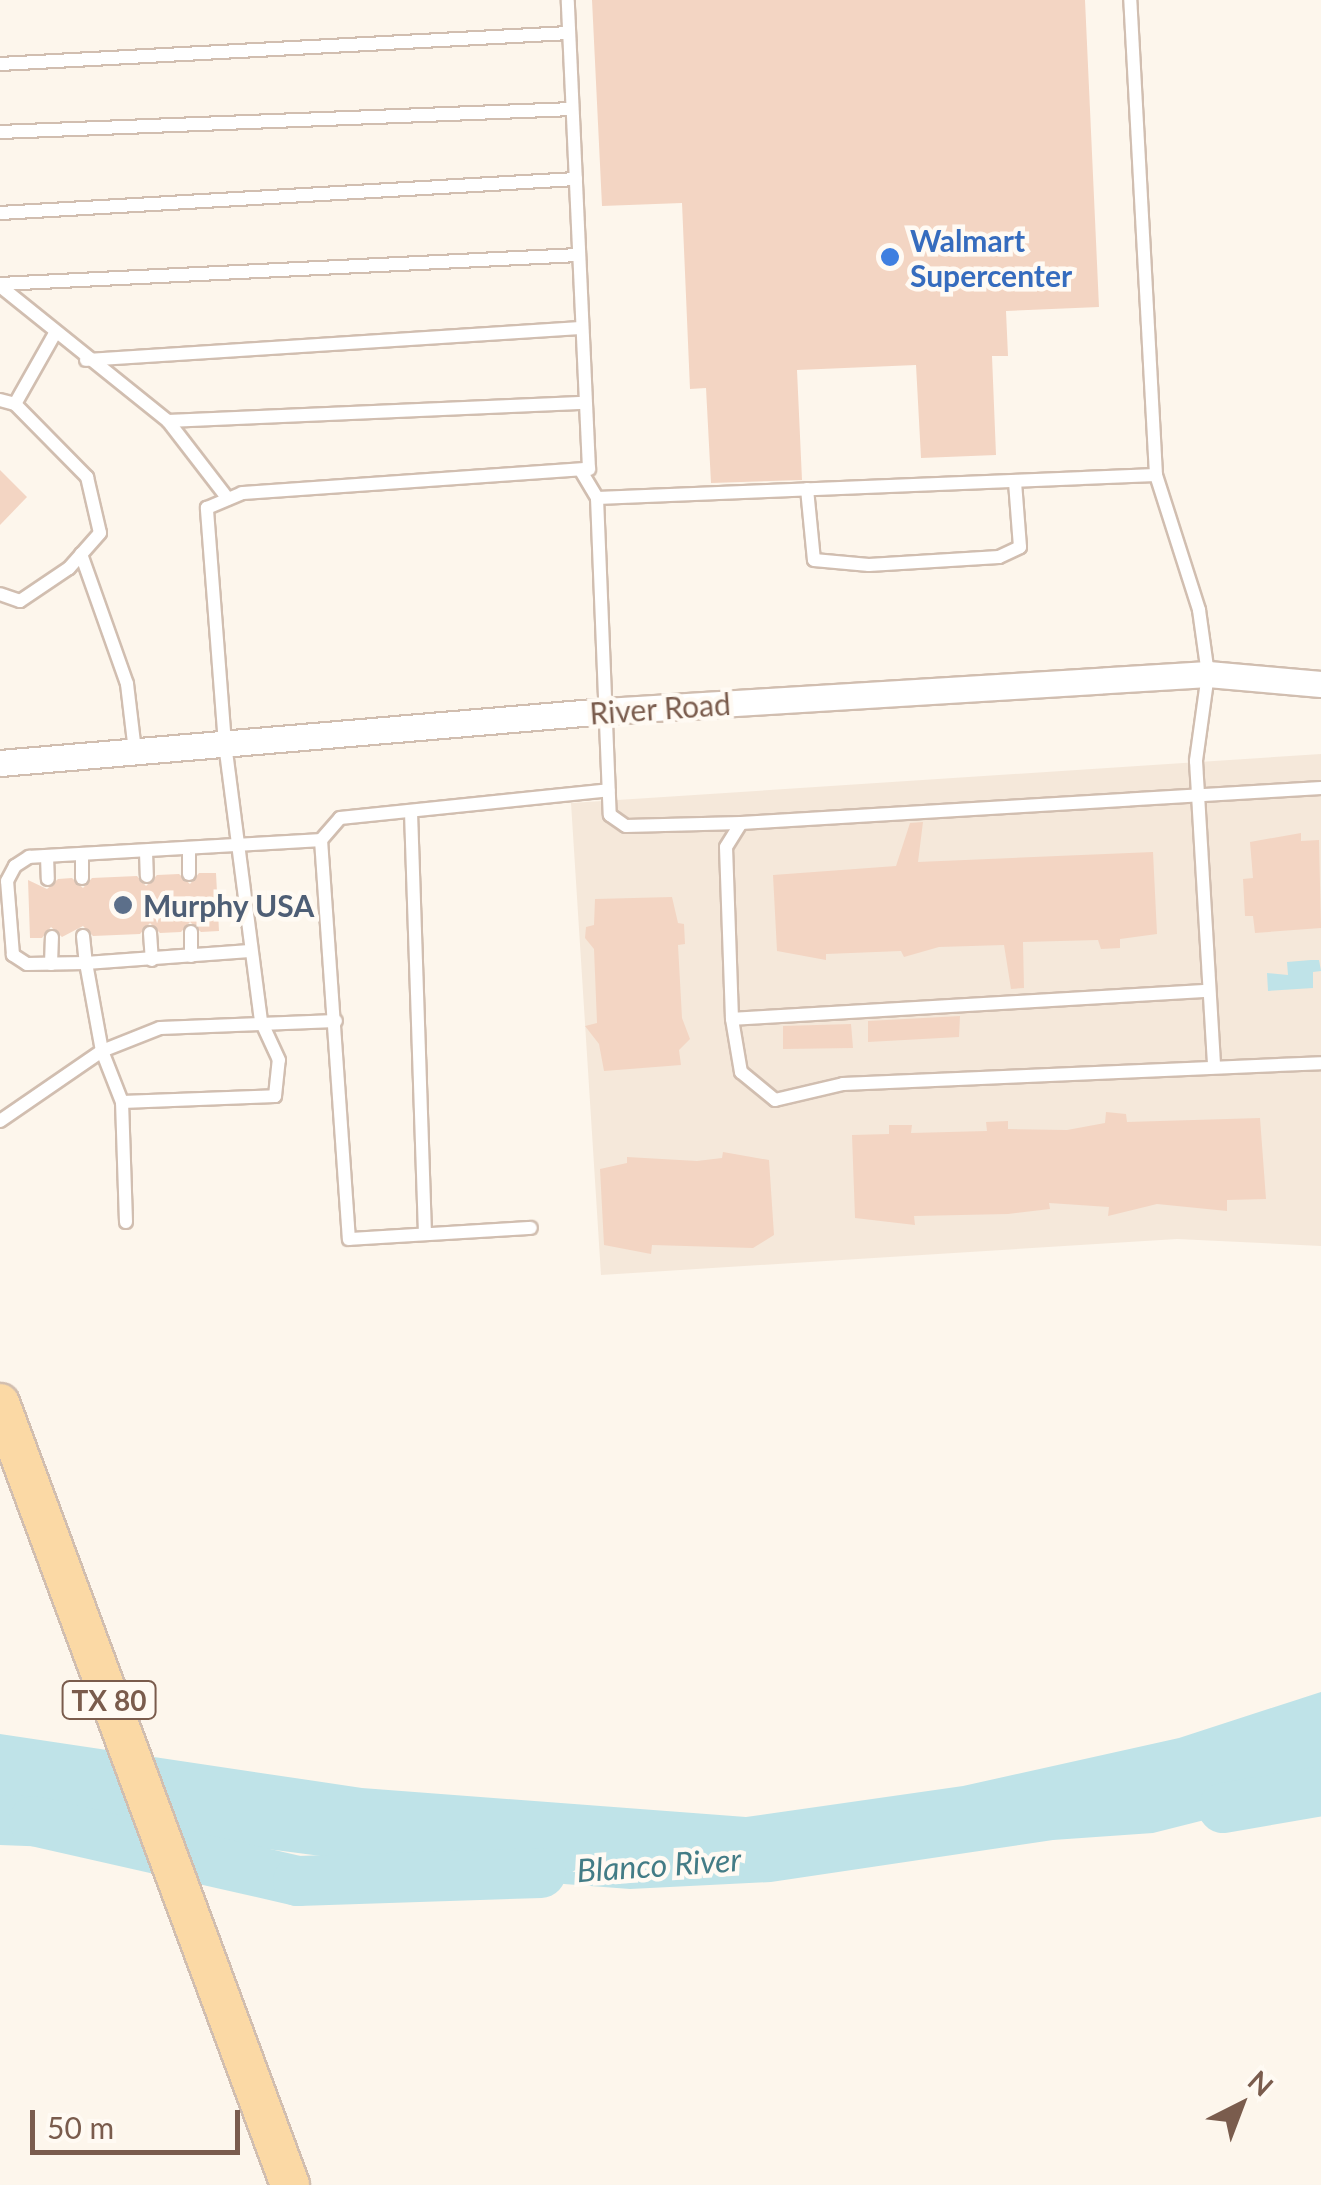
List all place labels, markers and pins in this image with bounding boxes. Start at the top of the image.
place label: Walmart Supercenter [910,222,1072,292]
marker: Walmart Supercenter [879,246,901,268]
place label: Murphy USA [143,887,315,923]
marker: Murphy USA [112,894,134,916]

